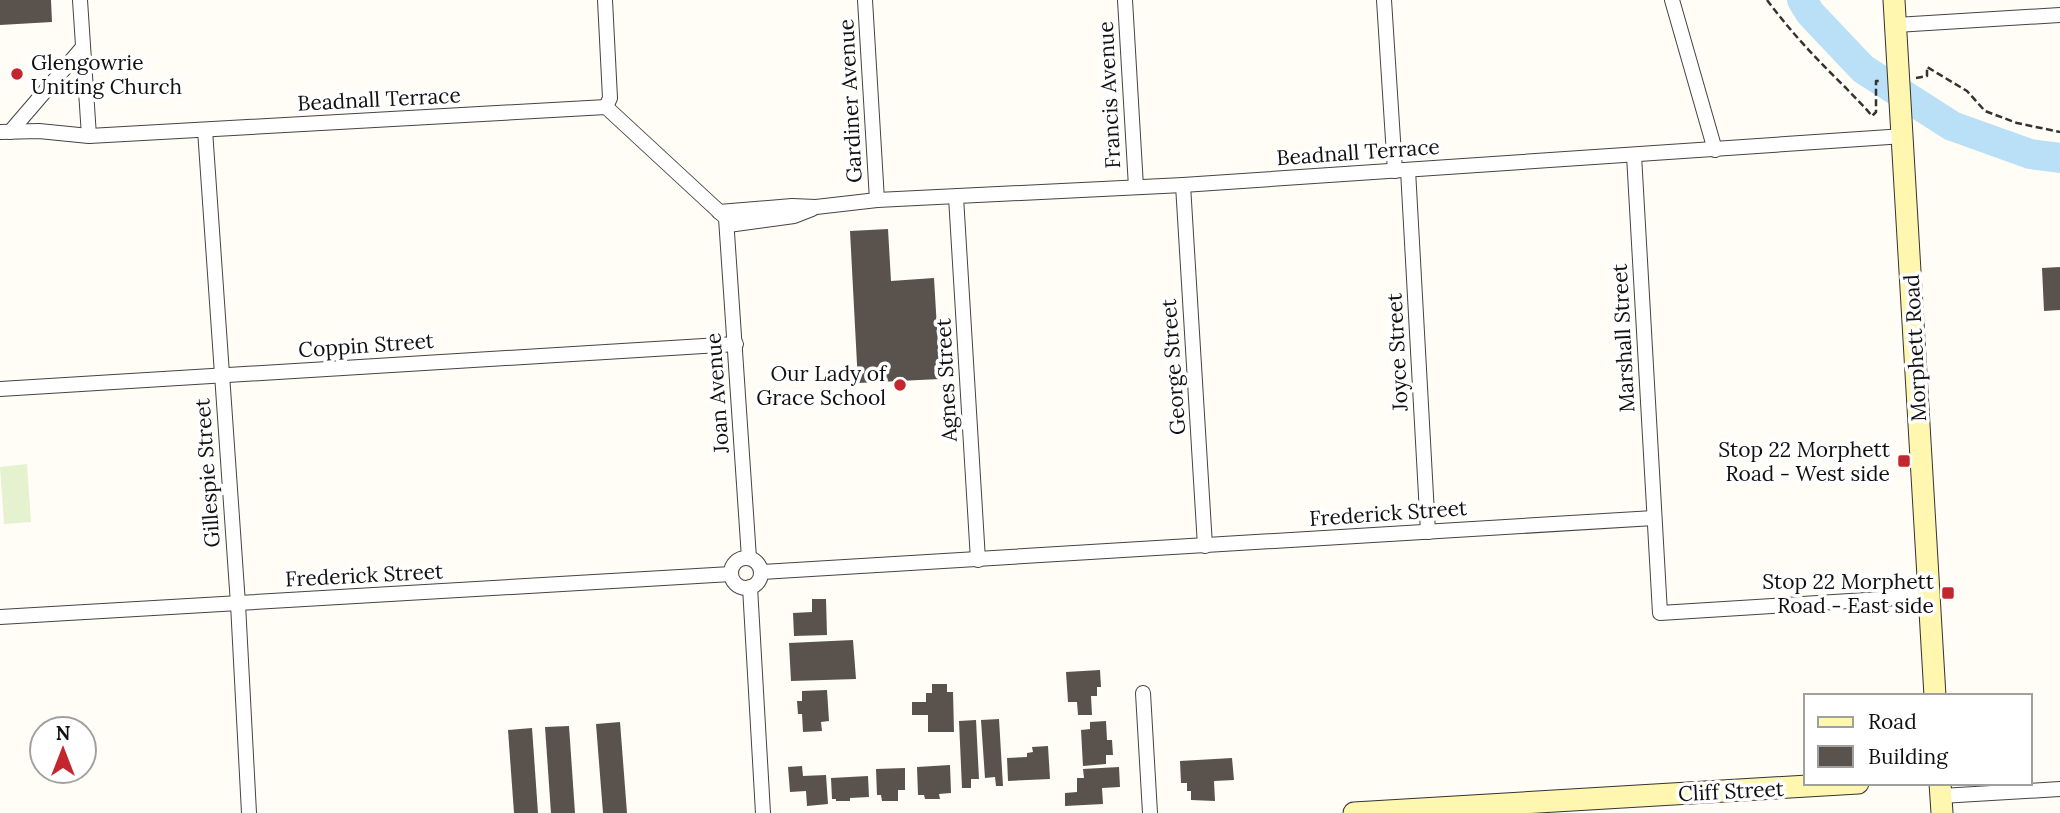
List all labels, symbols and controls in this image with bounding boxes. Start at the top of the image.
street label: Gardiner Avenue [832,18,868,184]
street label: Francis Avenue [1092,21,1126,169]
place label: Glengowrie Uniting Church [31,49,182,100]
marker: Glengowrie Uniting Church [9,66,25,82]
street label: Beadnall Terrace [297,81,461,117]
street label: Beadnall Terrace [1276,133,1440,171]
street label: Marshall Street [1606,262,1640,413]
street label: Morphett Road [1898,274,1932,422]
street label: Joyce Street [1380,291,1414,413]
street label: George Street [1155,297,1191,436]
street label: Agnes Street [929,317,963,443]
street label: Coppin Street [297,327,436,363]
street label: Joan Avenue [699,332,735,455]
place label: Our Lady of Grace School [756,360,888,411]
marker: Our Lady of Grace School [892,377,908,393]
street label: Gillespie Street [188,397,226,548]
place label: Stop 22 Morphett Road - West side [1718,436,1891,487]
marker: Stop 22 Morphett Road - West side [1896,453,1912,469]
street label: Frederick Street [1308,494,1469,532]
street label: Frederick Street [284,557,444,593]
place label: Stop 22 Morphett Road - East side [1762,568,1935,619]
marker: Stop 22 Morphett Road - East side [1940,585,1956,601]
legend [1804,694,2032,785]
text: Road [1868,708,1917,735]
north arrow [28,715,98,785]
text: N [56,721,71,745]
text: Building [1868,743,1948,770]
street label: Cliff Street [1677,775,1785,807]

